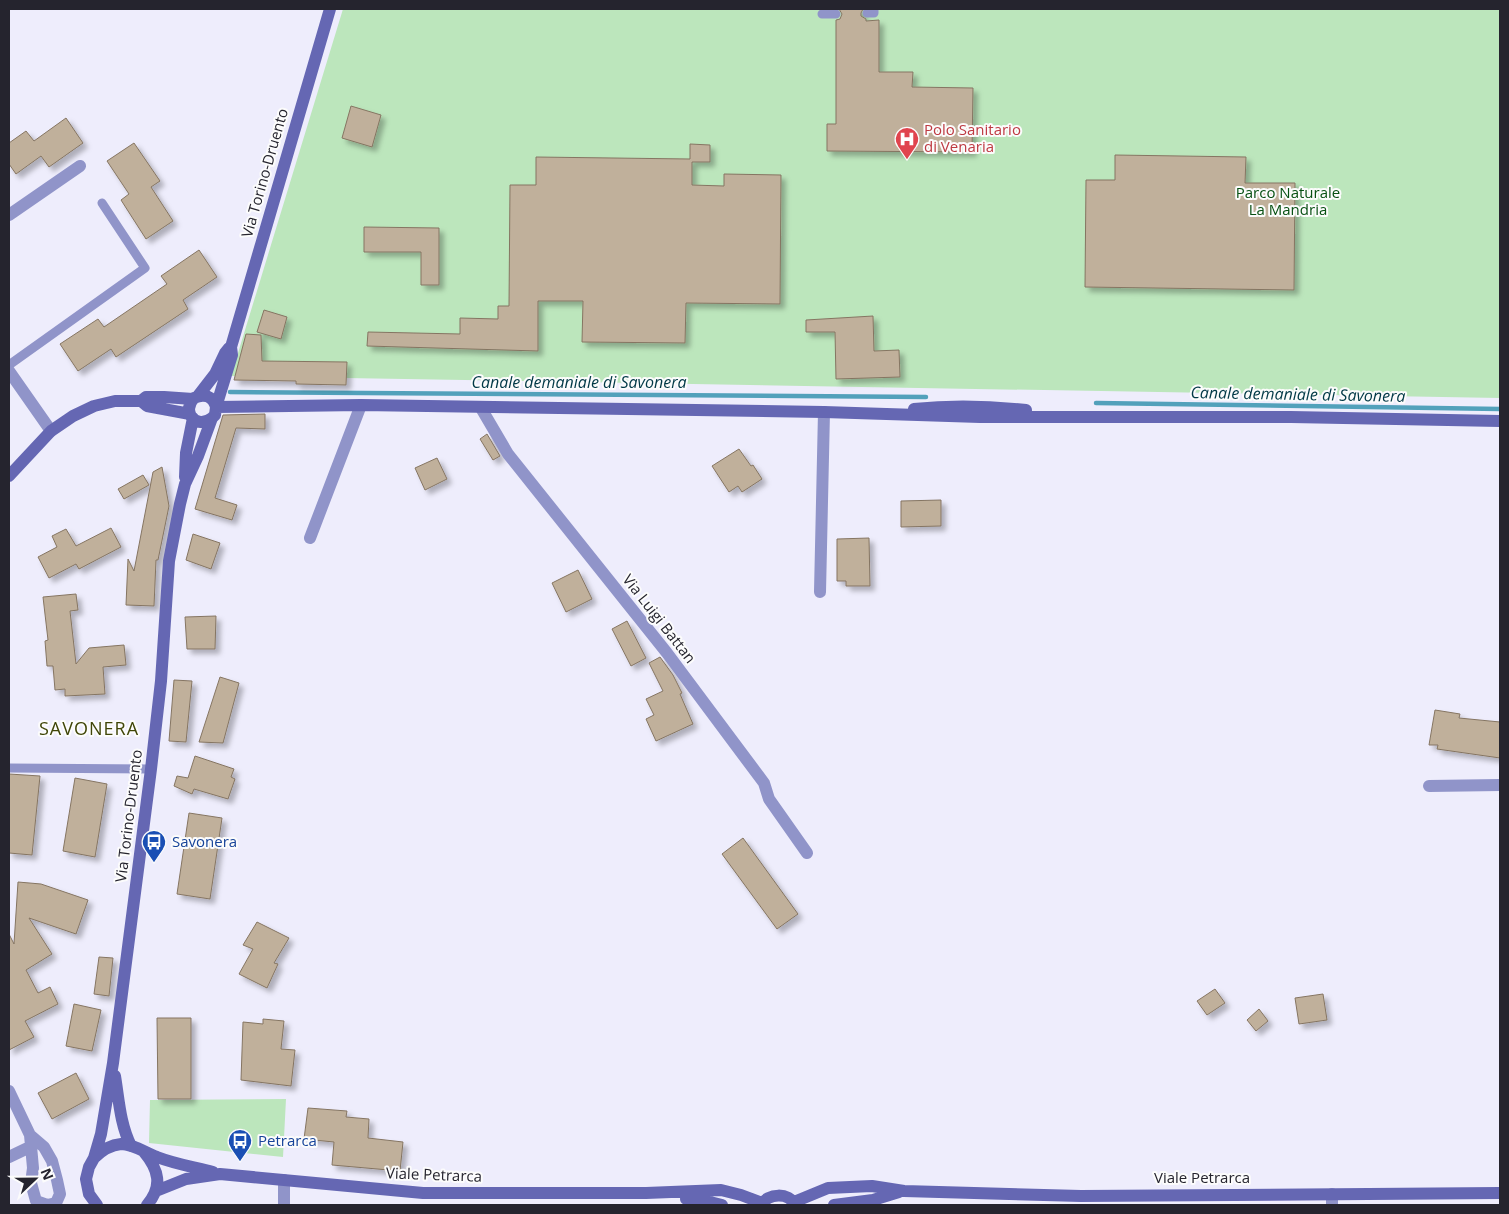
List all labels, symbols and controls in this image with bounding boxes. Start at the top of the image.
street label: Via Torino-Druento [236,106,292,240]
place label: Polo Sanitario di Venaria [924,119,1021,156]
hospital icon: Polo Sanitario di Venaria [894,126,920,160]
park label: Parco Naturale La Mandria [1236,182,1340,219]
water label: Canale demaniale di Savonera [471,371,687,393]
water label: Canale demaniale di Savonera [1190,381,1406,407]
street label: Via Luigi Battan [619,570,701,667]
district label: SAVONERA [39,716,139,740]
street label: Via Torino-Druento [110,748,146,883]
bus stop icon: Savonera [141,829,167,863]
place label: Savonera [172,831,237,851]
bus stop icon: Petrarca [227,1128,253,1162]
place label: Petrarca [258,1130,317,1150]
north arrow [10,1154,60,1204]
street label: Viale Petrarca [386,1162,482,1186]
text: N [37,1165,58,1183]
street label: Viale Petrarca [1154,1167,1250,1187]

